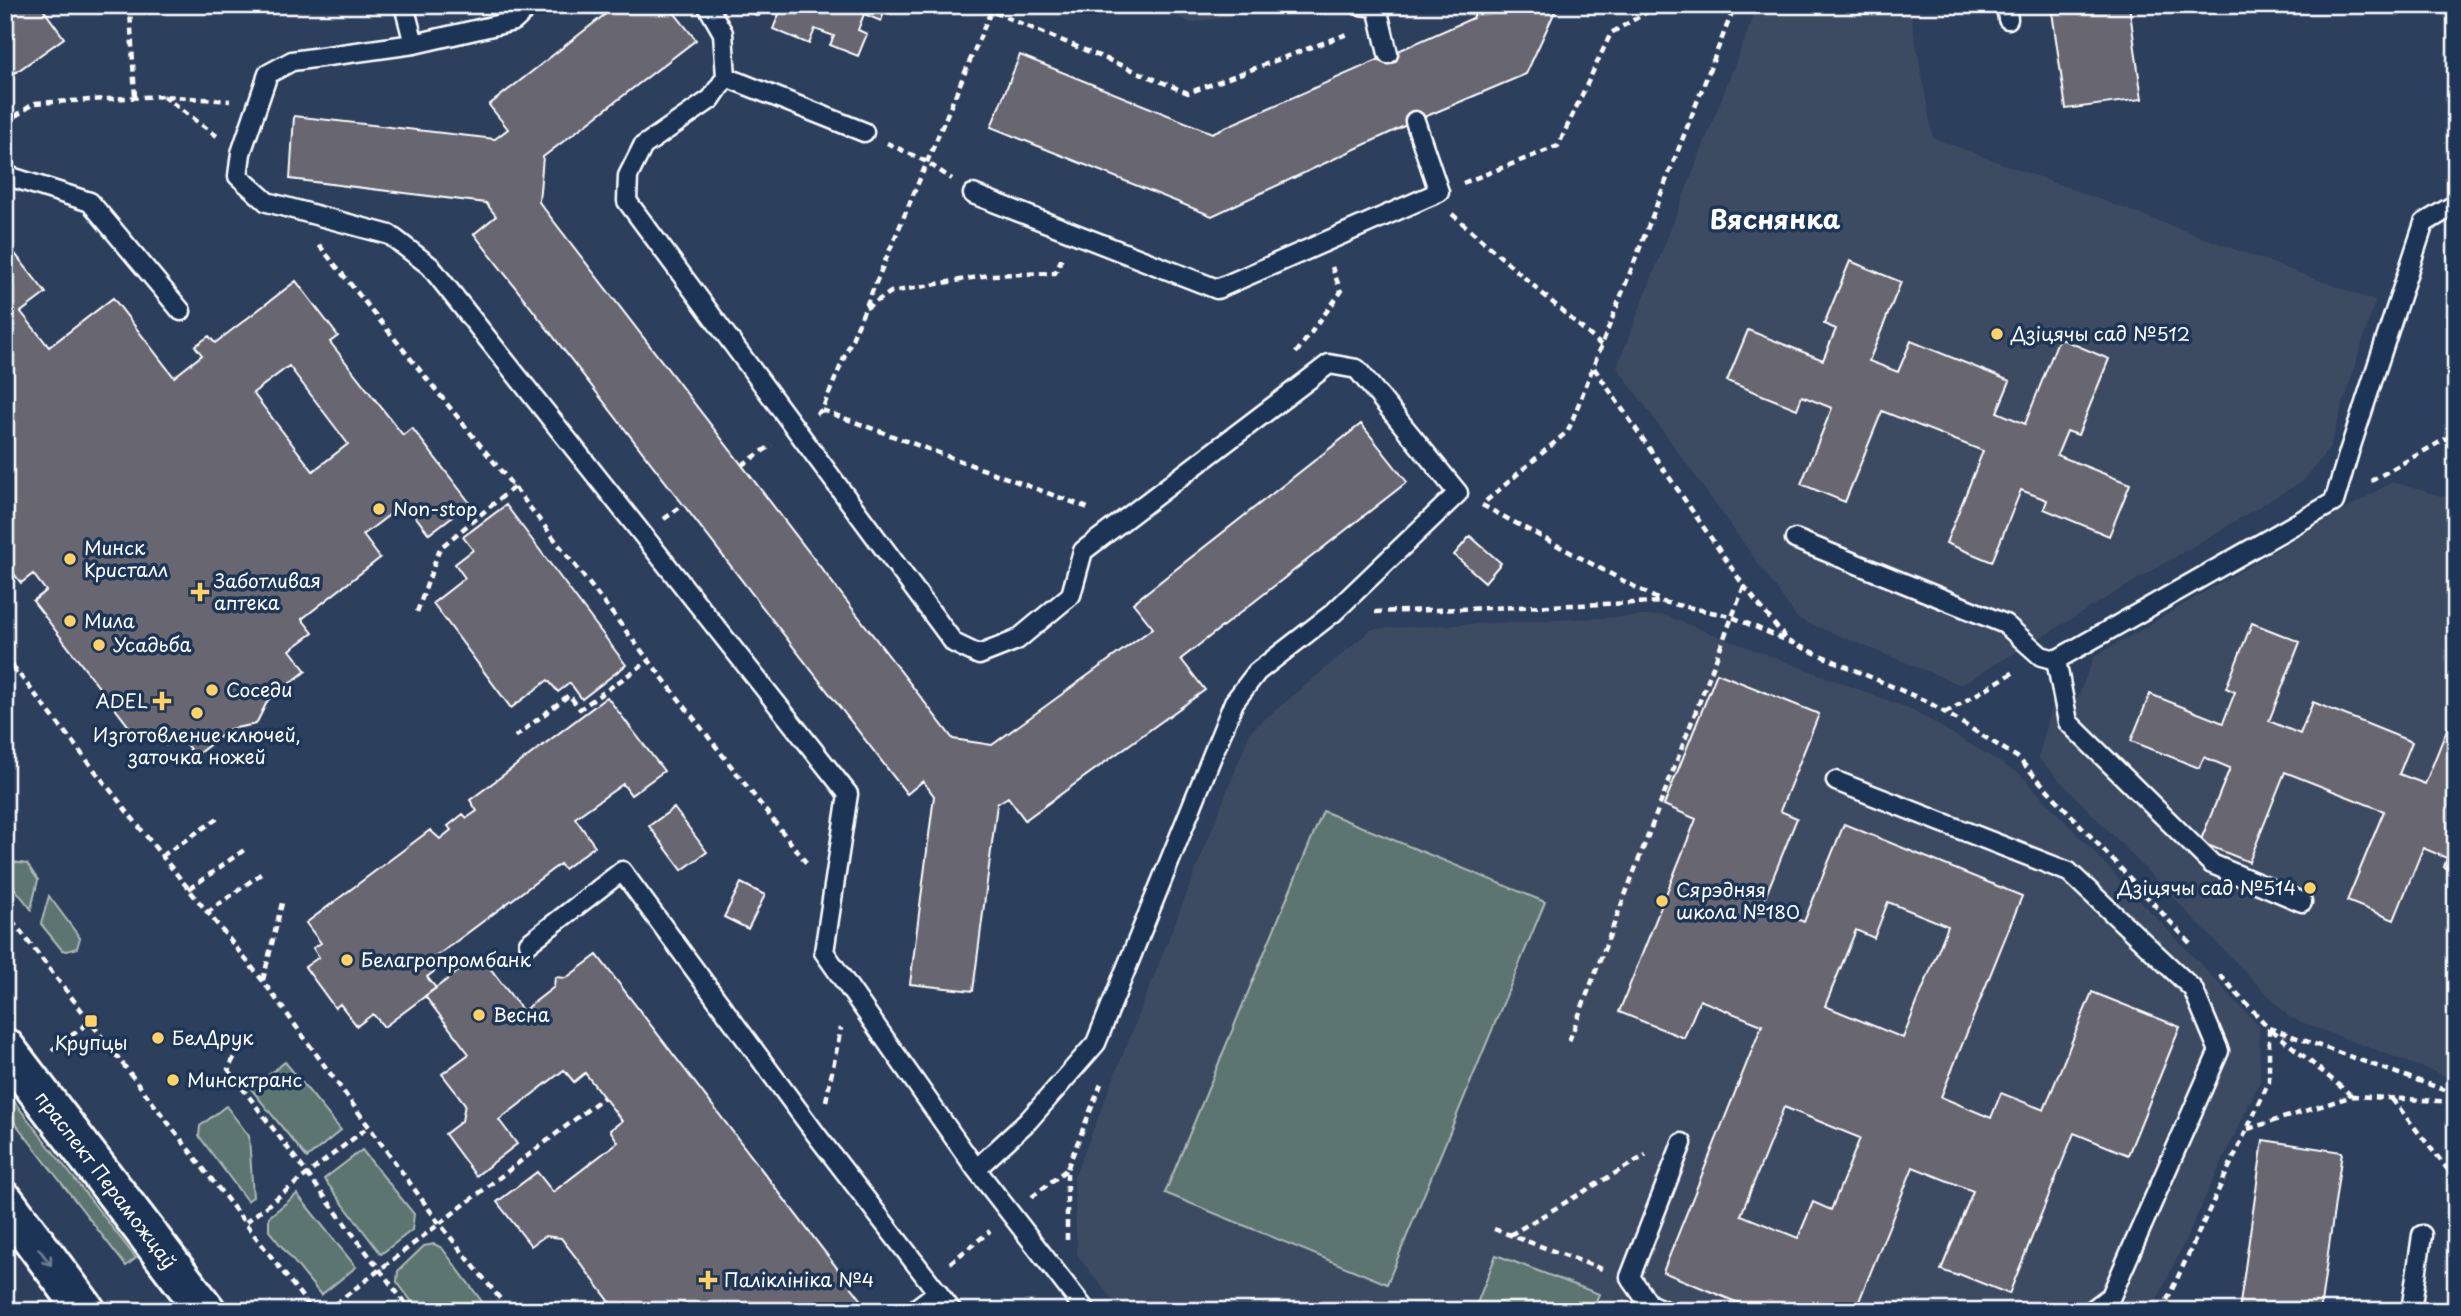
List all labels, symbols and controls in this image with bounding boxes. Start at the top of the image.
district label: Вяснянка [1710,199,1841,238]
place label: Дзіцячы сад №512 [2010,319,2190,347]
marker: Дзіцячы сад №512 [1989,326,2005,342]
place label: Non-stop [393,494,477,522]
marker: Non-stop [371,501,387,517]
place label: Минск Кристалл [84,533,168,583]
marker: Минск Кристалл [62,551,78,567]
place label: Заботливая аптека [213,566,321,616]
marker: Заботливая аптека [192,584,208,600]
place label: Мила [84,606,135,634]
marker: Мила [62,613,78,629]
place label: Усадьба [113,630,191,658]
marker: Усадьба [91,637,107,653]
place label: Соседи [226,675,293,703]
marker: Соседи [204,682,220,698]
place label: ADEL [95,686,148,714]
marker: ADEL [154,693,170,709]
marker: Изготовление ключей, заточка ножей [189,705,205,721]
place label: Изготовление ключей, заточка ножей [93,720,301,770]
place label: Дзіцячы сад №514 [2117,873,2296,901]
place label: Сярэдняя школа №180 [1676,875,1800,925]
marker: Дзіцячы сад №514 [2302,880,2318,896]
marker: Сярэдняя школа №180 [1654,893,1670,909]
place label: Белагропромбанк [361,945,532,973]
marker: Белагропромбанк [339,952,355,968]
place label: Весна [493,1000,550,1028]
marker: Весна [471,1007,487,1023]
marker: Крупцы [83,1013,99,1029]
place label: БелДрук [172,1023,254,1051]
place label: Крупцы [54,1028,128,1056]
marker: БелДрук [150,1030,166,1046]
place label: Минсктранс [187,1065,303,1093]
marker: Минсктранс [165,1072,181,1088]
street label: праспект Пераможцаў [29,1084,184,1274]
one-way arrow [38,1247,53,1265]
place label: Паліклініка №4 [724,1265,874,1293]
marker: Паліклініка №4 [698,1270,718,1290]

